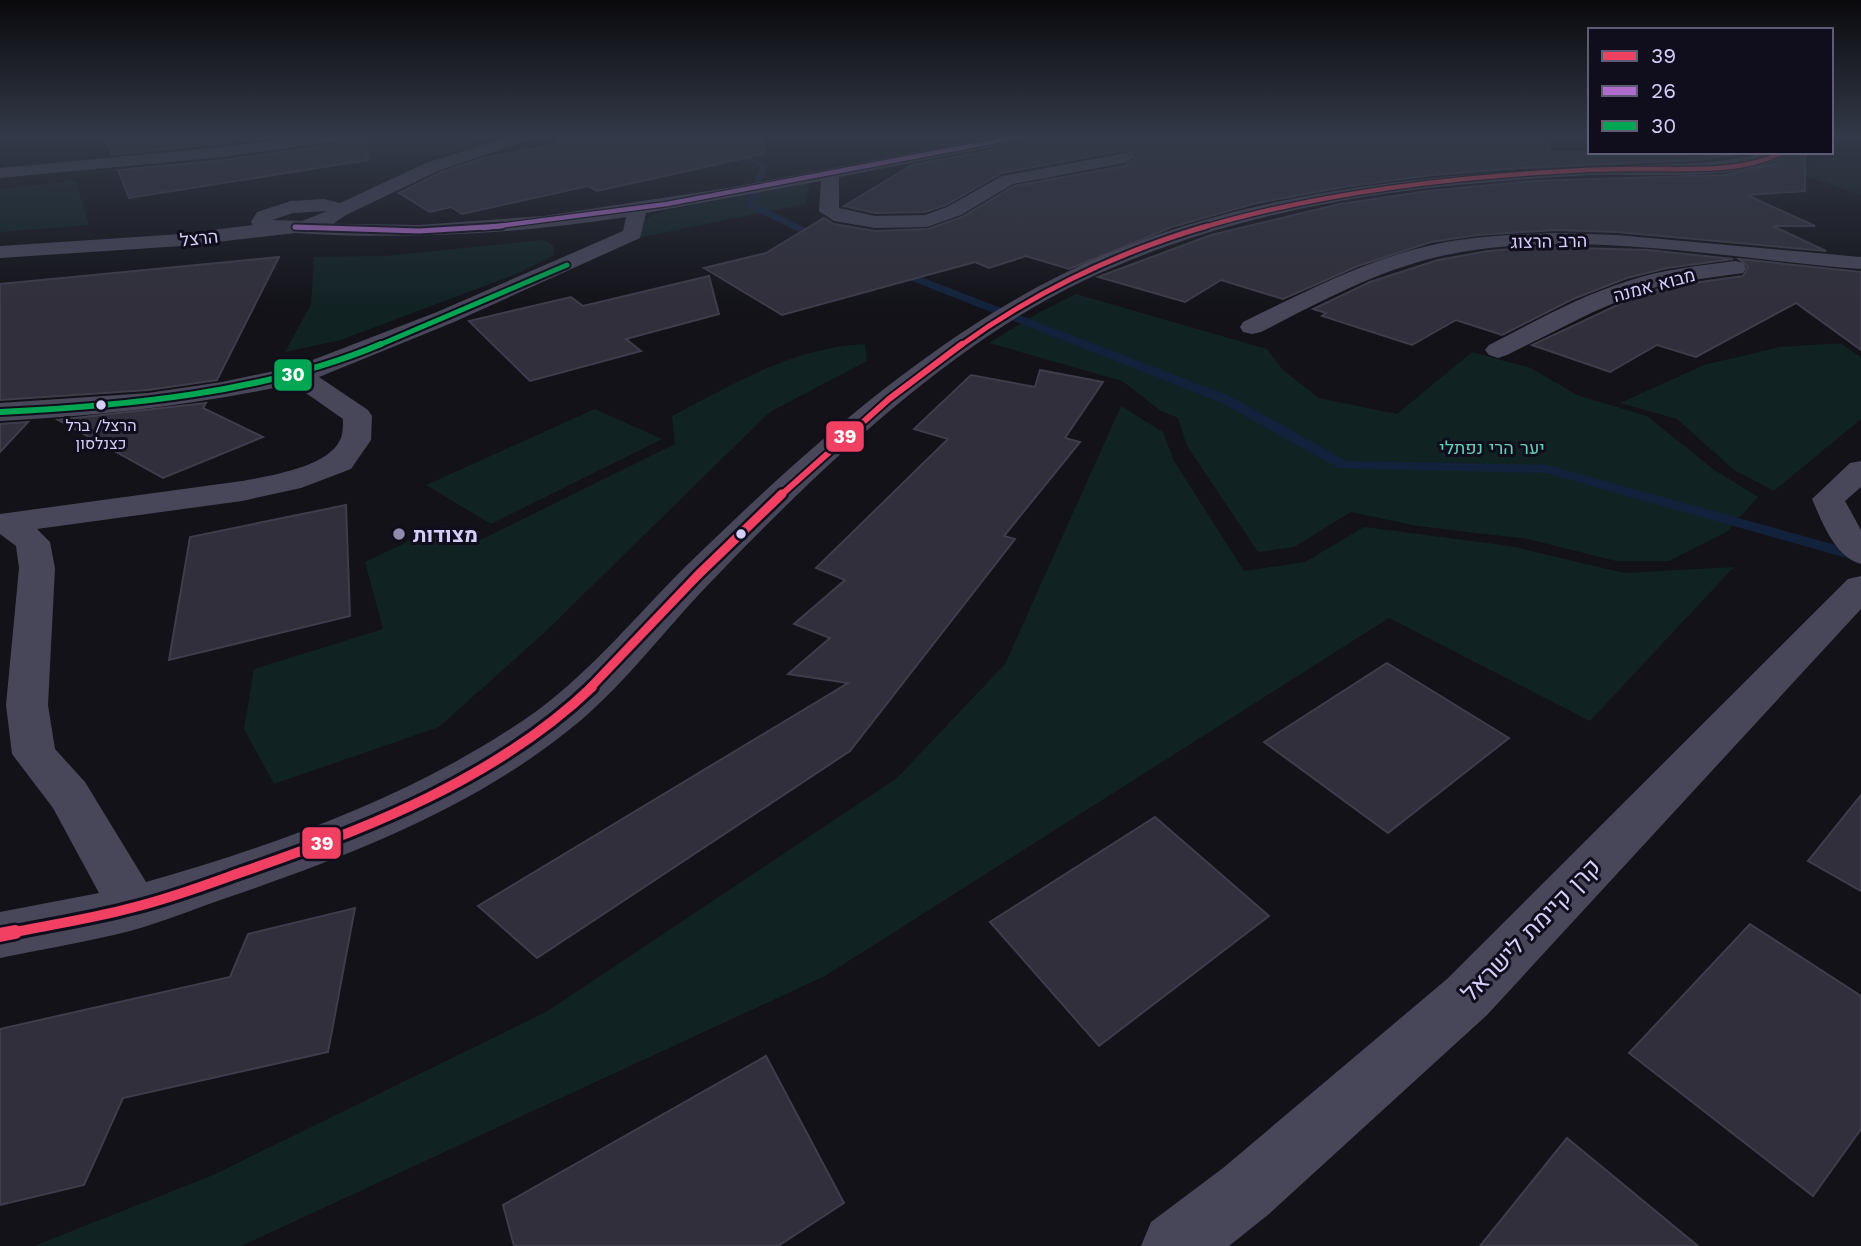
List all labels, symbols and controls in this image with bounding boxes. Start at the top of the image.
legend [1588,28,1833,154]
text: 39 [1651,43,1676,68]
text: 26 [1651,78,1676,103]
text: 30 [1651,113,1676,138]
street label: הרצל [179,226,219,250]
street label: הרב הרצוג [1511,230,1587,252]
street label: מבוא אמנה [1611,264,1697,306]
line badge: 30 [273,358,313,392]
text: 30 [281,363,305,386]
marker: הרצל/ ברל כצנלסון [94,398,108,412]
place label: הרצל/ ברל כצנלסון [65,416,137,453]
line badge: 39 [825,420,865,453]
text: 39 [834,425,856,448]
park label: יער הרי נפתלי [1439,437,1545,458]
place label: מצודות [413,522,478,547]
marker: מצודות [391,526,407,542]
unlabelled marker [734,527,748,541]
line badge: 39 [301,826,342,860]
text: 39 [311,832,333,855]
street label: קרן קיימת לישראל [1456,853,1606,1007]

